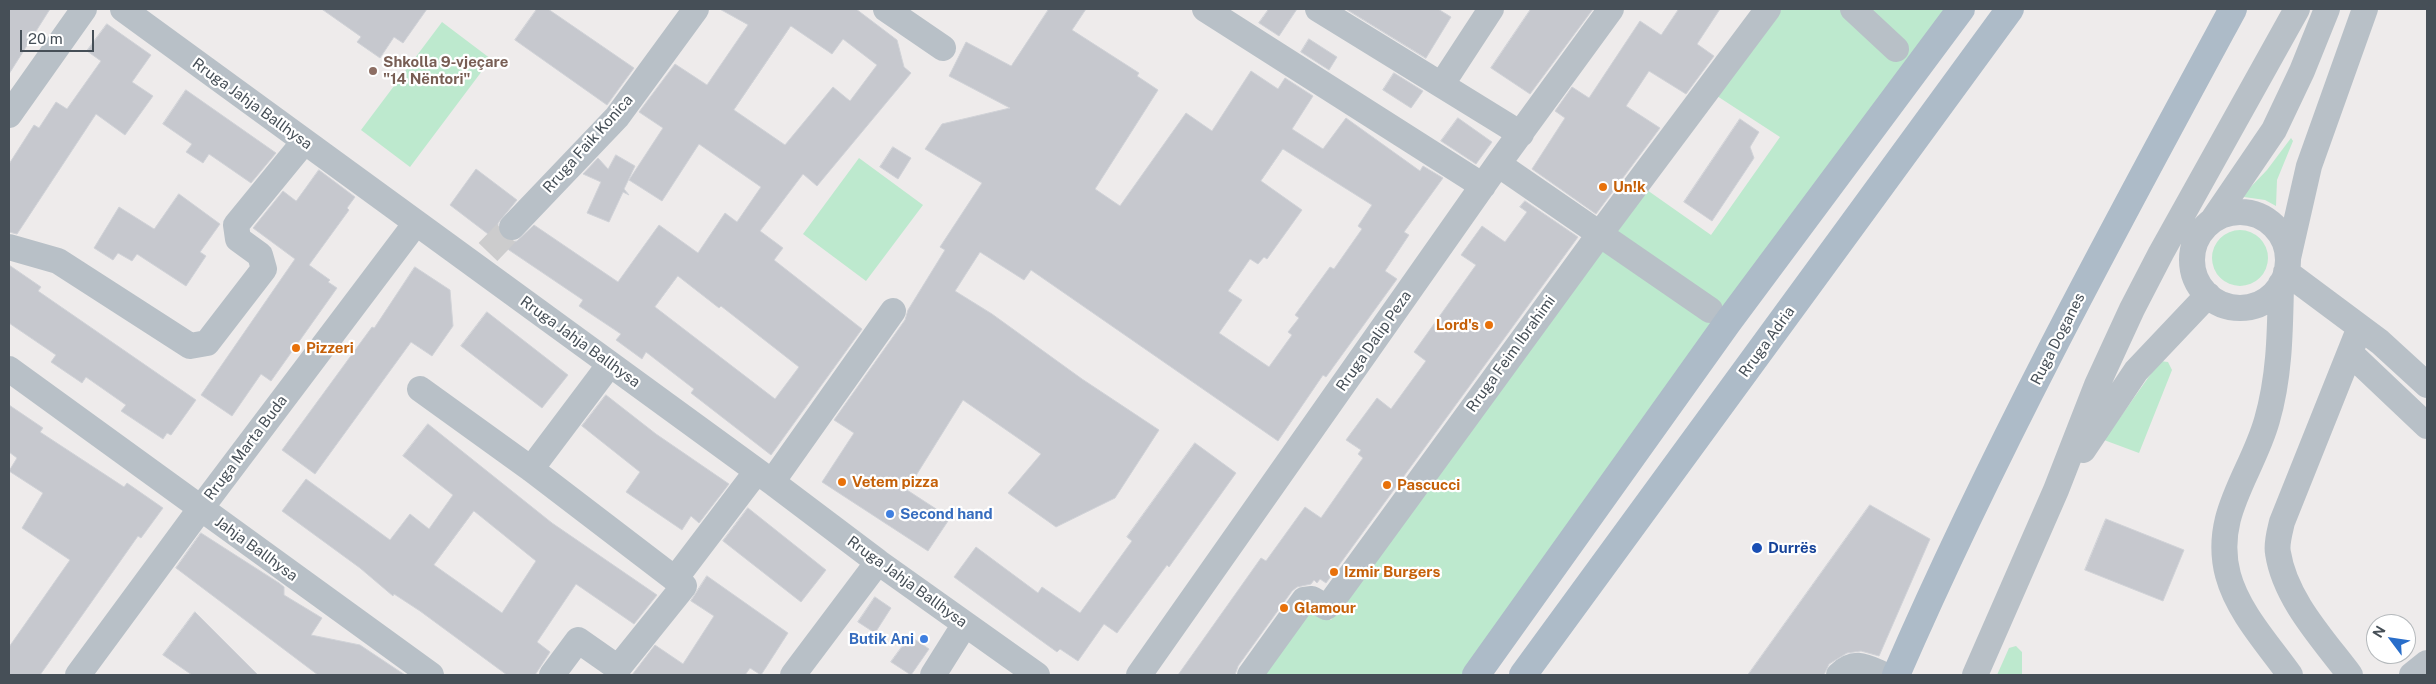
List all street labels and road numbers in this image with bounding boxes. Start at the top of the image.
street label: Rruga Jahja Ballhysa [189,55,315,153]
street label: Rruga Faik Konica [539,91,637,197]
street label: Rruga Dalip Peza [1333,287,1415,395]
street label: Ruga Doganes [2027,290,2089,388]
street label: Rruga Feim Ibrahimi [1463,292,1559,416]
street label: Rruga Jahja Ballhysa [517,293,643,391]
street label: Rruga Adria [1735,303,1799,381]
street label: Rruga Marta Buda [201,392,291,504]
street label: Jahja Ballhysa [211,513,301,585]
street label: Rruga Jahja Ballhysa [844,533,970,631]

